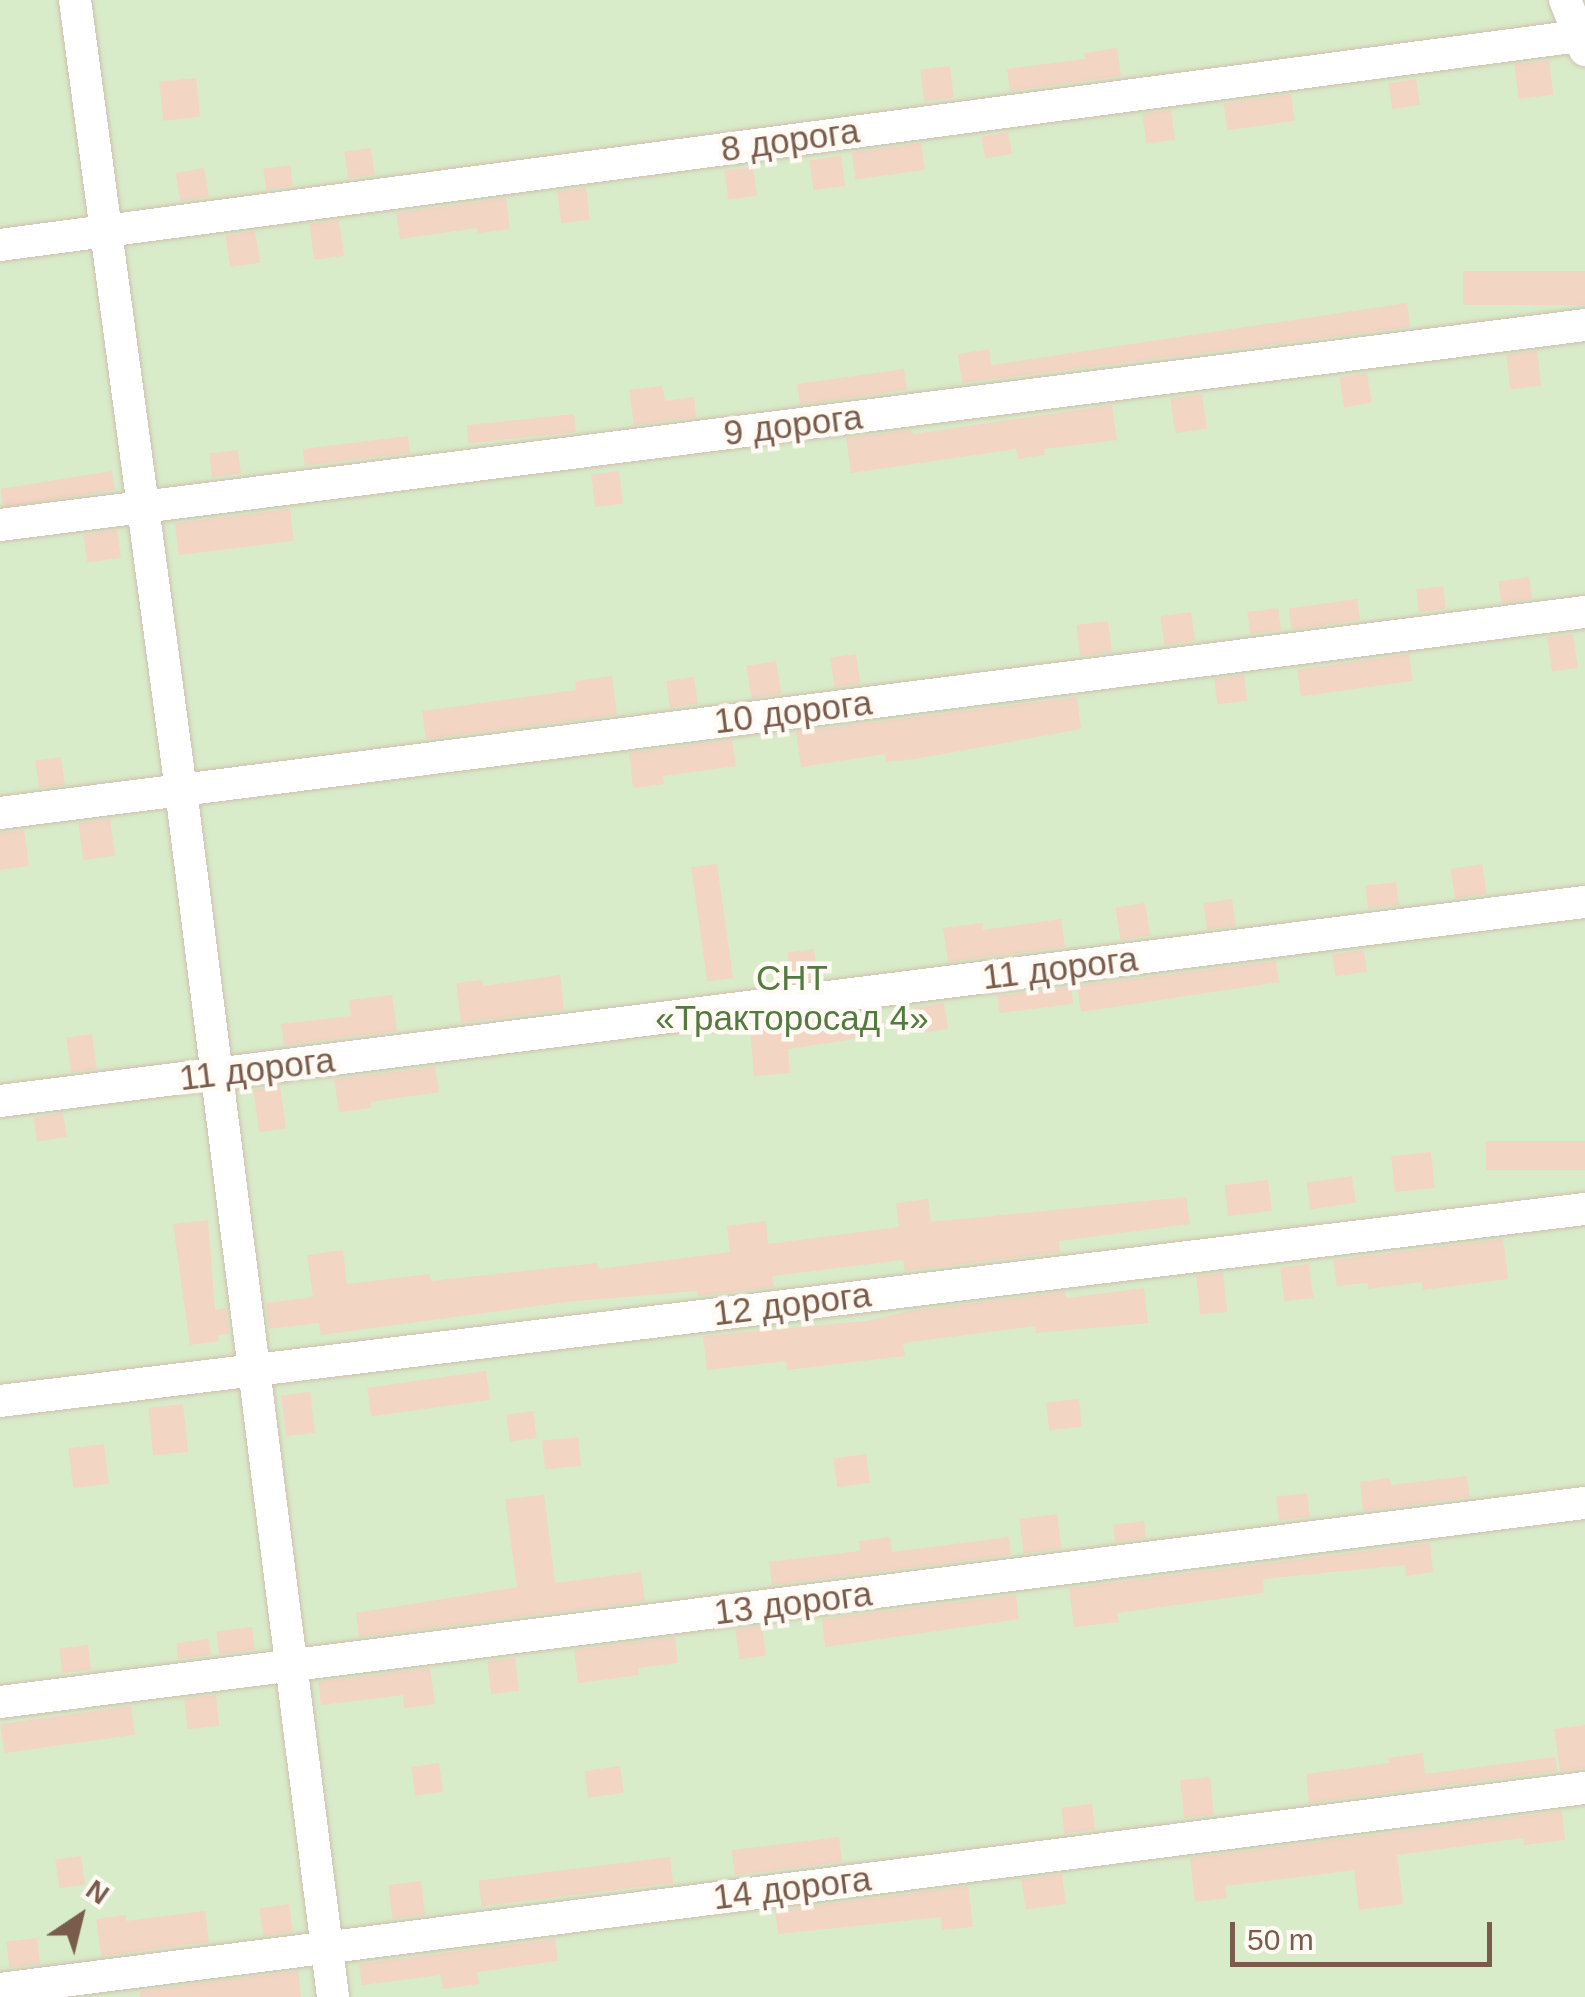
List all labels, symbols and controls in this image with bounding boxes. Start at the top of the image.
street label: 8 дорога [718,109,862,171]
street label: 9 дорога [721,396,865,454]
street label: 10 дорога [712,681,874,743]
street label: 11 дорога [980,938,1140,998]
park label: СНТ «Тракторосад 4» [655,957,929,1039]
street label: 11 дорога [177,1039,337,1099]
street label: 12 дорога [711,1273,873,1335]
street label: 13 дорога [712,1572,874,1634]
street label: 14 дорога [711,1857,873,1919]
north arrow [30,1867,130,1967]
text: N [80,1874,115,1911]
scale bar [1235,1902,1498,1964]
text: 50 m [1247,1923,1314,1956]

